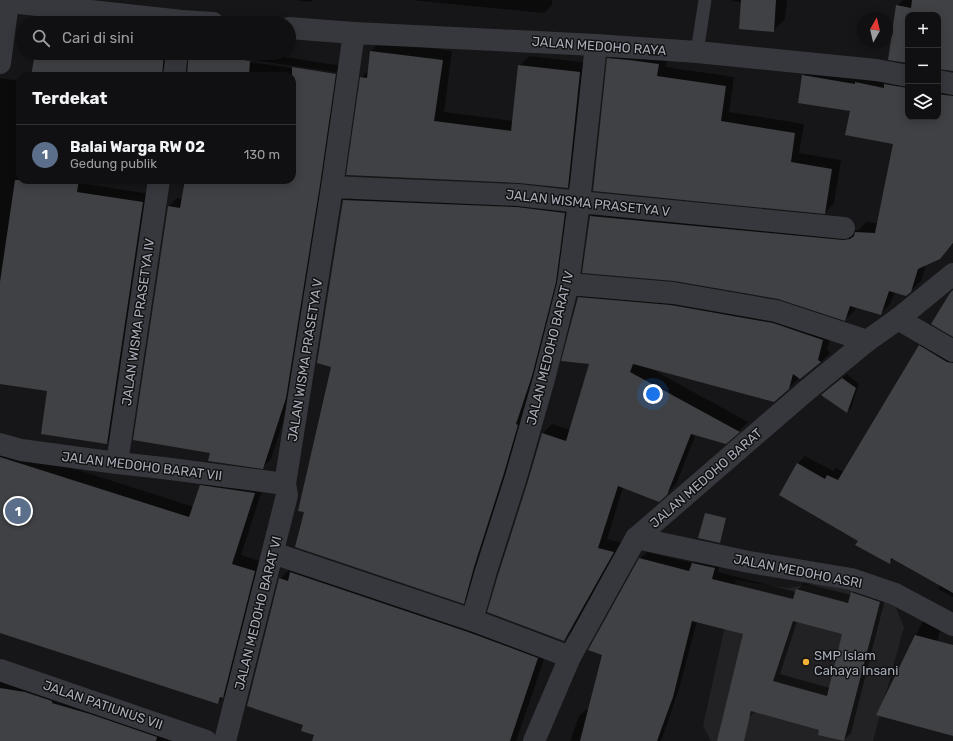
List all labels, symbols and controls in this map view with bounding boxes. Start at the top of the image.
north arrow [857,12,893,48]
map controls [905,12,941,120]
button: + [905,12,941,48]
search box [16,16,296,60]
icon: search [30,27,52,49]
text: Cari di sini [62,29,134,47]
street label: JALAN MEDOHO RAYA [531,34,667,58]
button: − [905,48,941,84]
button: layers [905,84,941,120]
text: Terdekat [32,88,107,108]
text: Balai Warga RW 02 [70,138,205,156]
text: 1 [42,147,48,162]
text: 130 m [244,147,280,162]
text: Gedung publik [70,156,157,171]
street label: JALAN WISMA PRASETYA V [505,187,671,219]
street label: JALAN WISMA PRASETYA IV [119,237,157,407]
street label: JALAN MEDOHO BARAT IV [524,269,577,427]
street label: JALAN WISMA PRASETYA V [285,277,325,443]
your location [643,384,663,404]
street label: JALAN MEDOHO BARAT [647,425,765,531]
street label: JALAN MEDOHO BARAT VII [61,449,223,483]
pin: 1 [5,496,31,526]
street label: JALAN MEDOHO BARAT VI [232,535,284,691]
street label: JALAN MEDOHO ASRI [732,551,864,591]
place label: SMP Islam Cahaya Insani [814,648,898,678]
marker: SMP Islam Cahaya Insani [801,657,811,667]
street label: JALAN PATIUNUS VII [41,677,165,733]

